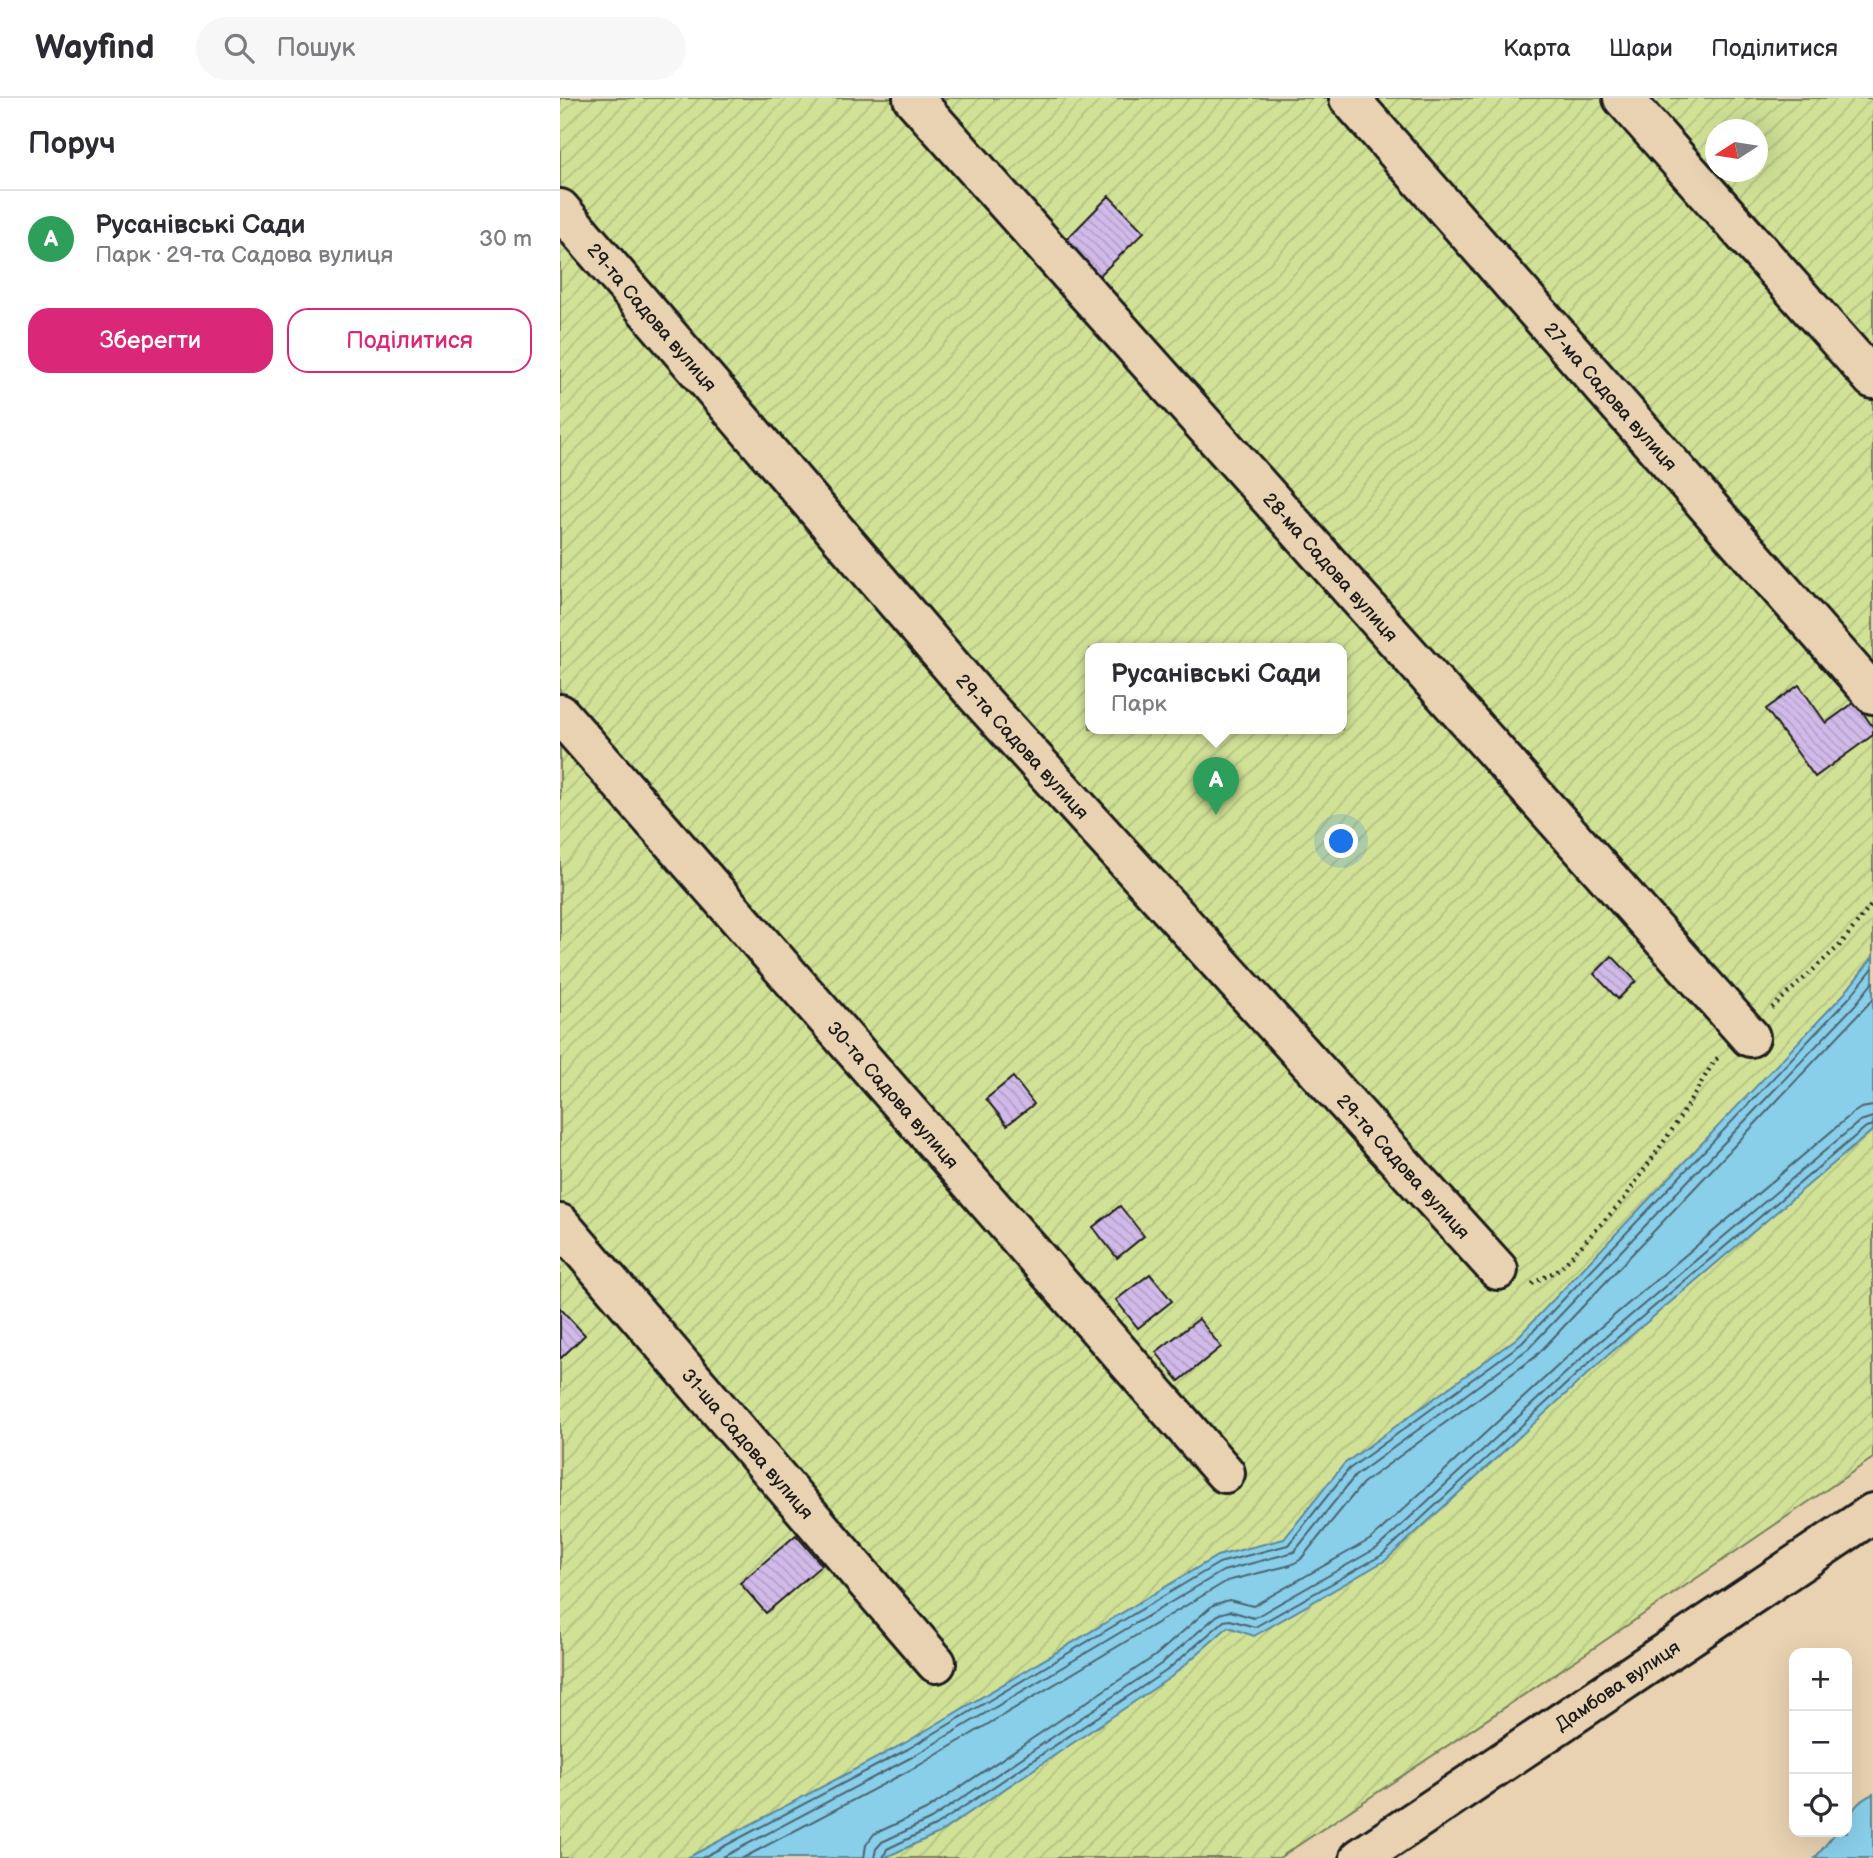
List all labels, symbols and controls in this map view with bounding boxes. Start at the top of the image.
search box [196,17,686,80]
text: Wayfind [35,28,154,68]
icon: search [220,29,258,67]
text: Пошук [276,33,355,64]
text: Карта [1503,34,1571,63]
text: Шари [1609,34,1673,63]
text: Поділитися [1711,34,1838,63]
north arrow [1705,119,1768,182]
text: Поруч [28,126,116,162]
text: Русанівські Сади [95,210,305,241]
text: A [44,225,58,253]
text: 30 m [479,225,532,253]
street label: 29-та Садова вулиця [581,239,721,397]
text: Парк · 29-та Садова вулиця [95,241,393,269]
button: Зберегти [28,308,273,373]
button: Поділитися [287,308,532,373]
street label: 27-ма Садова вулиця [1539,318,1681,476]
street label: 28-ма Садова вулиця [1257,489,1402,647]
popup [1085,643,1347,734]
text: Русанівські Сади [1111,659,1321,690]
street label: 29-та Садова вулиця [950,670,1093,825]
text: Парк [1111,690,1167,718]
pin: A [1193,757,1239,815]
your location [1324,824,1358,858]
street label: 30-та Садова вулиця [822,1017,963,1174]
street label: 29-та Садова вулиця [1331,1090,1474,1244]
street label: 31-ша Садова вулиця [676,1365,818,1524]
street label: Дамбова вулиця [1551,1636,1685,1736]
map controls [1789,1648,1852,1837]
button: + [1789,1648,1852,1711]
button: − [1789,1711,1852,1774]
button: locate [1789,1774,1852,1837]

